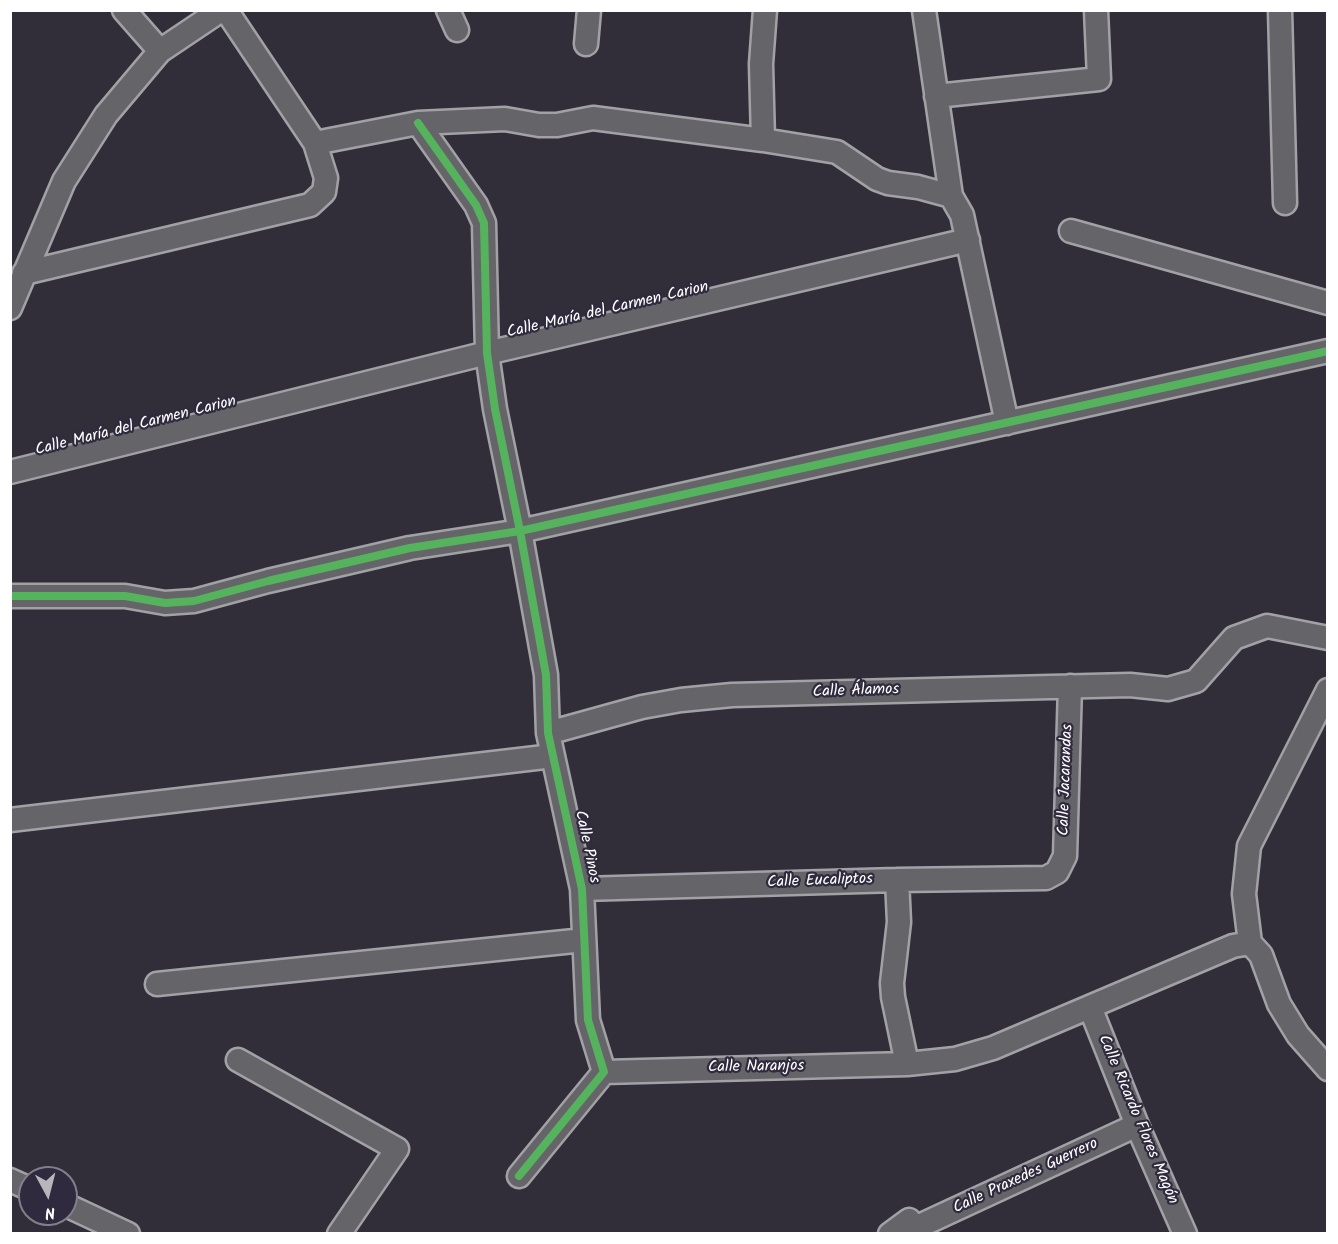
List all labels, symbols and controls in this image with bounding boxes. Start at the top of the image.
street label: Calle María del Carmen Carion [505,278,711,344]
street label: Calle María del Carmen Carion [34,393,238,461]
street label: Calle Álamos [812,681,900,703]
street label: Calle Jacarandas [1055,724,1079,836]
street label: Calle Pinos [569,809,603,885]
street label: Calle Eucaliptos [767,871,873,893]
street label: Calle Ricardo Flores Magón [1093,1032,1181,1208]
street label: Calle Naranjos [708,1058,804,1078]
street label: Calle Praxedes Guerrero [951,1135,1101,1219]
north arrow [18,1166,78,1226]
text: N [43,1199,57,1225]

